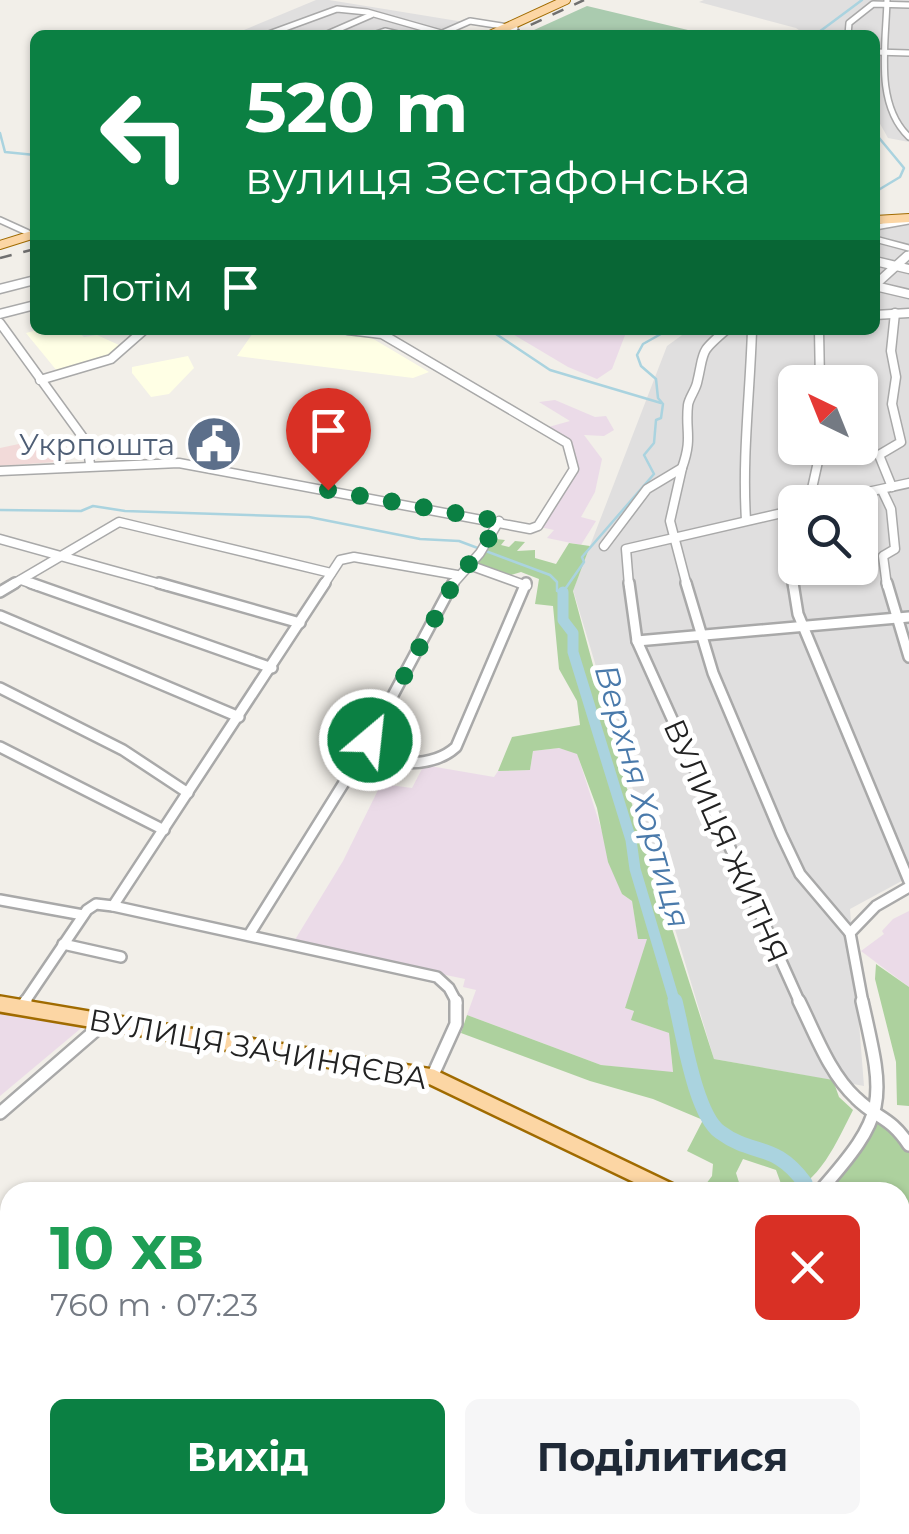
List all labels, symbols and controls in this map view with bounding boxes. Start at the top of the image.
text: 520 m [245,64,468,150]
icon: left [80,70,210,200]
text: вулиця Зестафонська [245,150,751,205]
icon: arrive [213,260,268,315]
text: Потім [80,264,193,311]
north arrow [778,365,878,465]
map controls [778,365,878,585]
pin [286,388,371,491]
icon: arrive [301,403,356,458]
public building icon: Укрпошта [184,414,244,474]
place label: Укрпошта [19,426,175,463]
button: search [778,485,878,585]
water label: Верхня Хортиця [587,660,699,932]
position arrow [318,688,422,792]
street label: ВУЛИЦЯ ЖИТНЯ [656,713,796,969]
street label: ВУЛИЦЯ ЗАЧИНЯЄВА [86,1001,430,1097]
text: 10 хв [50,1211,204,1284]
button: close [755,1215,860,1320]
text: 760 m · 07:23 [50,1285,258,1324]
button: Вихід [50,1399,445,1514]
button: Поділитися [465,1399,860,1514]

